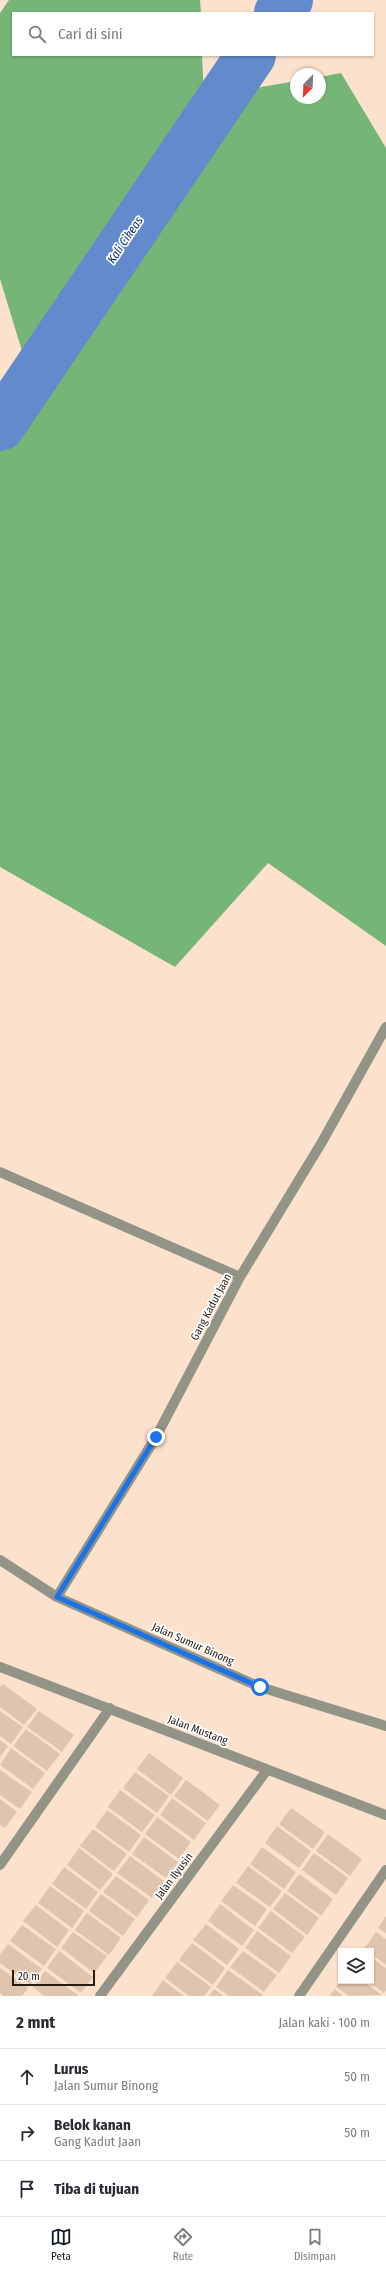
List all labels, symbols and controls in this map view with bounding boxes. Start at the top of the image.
search box [12,12,374,56]
icon: search [26,23,48,45]
text: Cari di sini [58,25,123,43]
north arrow [290,68,326,104]
water label: Kali Cikeas [104,214,146,266]
street label: Gang Kadut Jaan [188,1271,234,1343]
route end [147,1428,165,1446]
street label: Jalan Sumur Binong [150,1620,237,1668]
route start [251,1678,269,1696]
street label: Jalan Mustang [166,1713,231,1748]
street label: Jalan Ilyusin [152,1850,196,1902]
map controls [338,1948,374,1984]
button: layers [338,1948,374,1984]
scale bar [12,1968,95,1987]
text: 20 m [18,1970,40,1983]
text: 2 mnt [16,2012,55,2033]
text: Jalan kaki · 100 m [278,2015,370,2030]
text: Lurus [54,2060,88,2078]
icon: ahead [16,2066,38,2088]
text: 50 m [344,2069,370,2084]
text: Jalan Sumur Binong [54,2078,158,2093]
text: Belok kanan [54,2116,131,2134]
icon: right [16,2122,38,2144]
text: 50 m [344,2125,370,2140]
text: Gang Kadut Jaan [54,2134,141,2149]
icon: arrive [16,2178,38,2200]
text: Tiba di tujuan [54,2180,139,2198]
tab: Peta [50,2226,72,2263]
tab: Rute [172,2226,194,2263]
tab: Disimpan [294,2226,336,2263]

